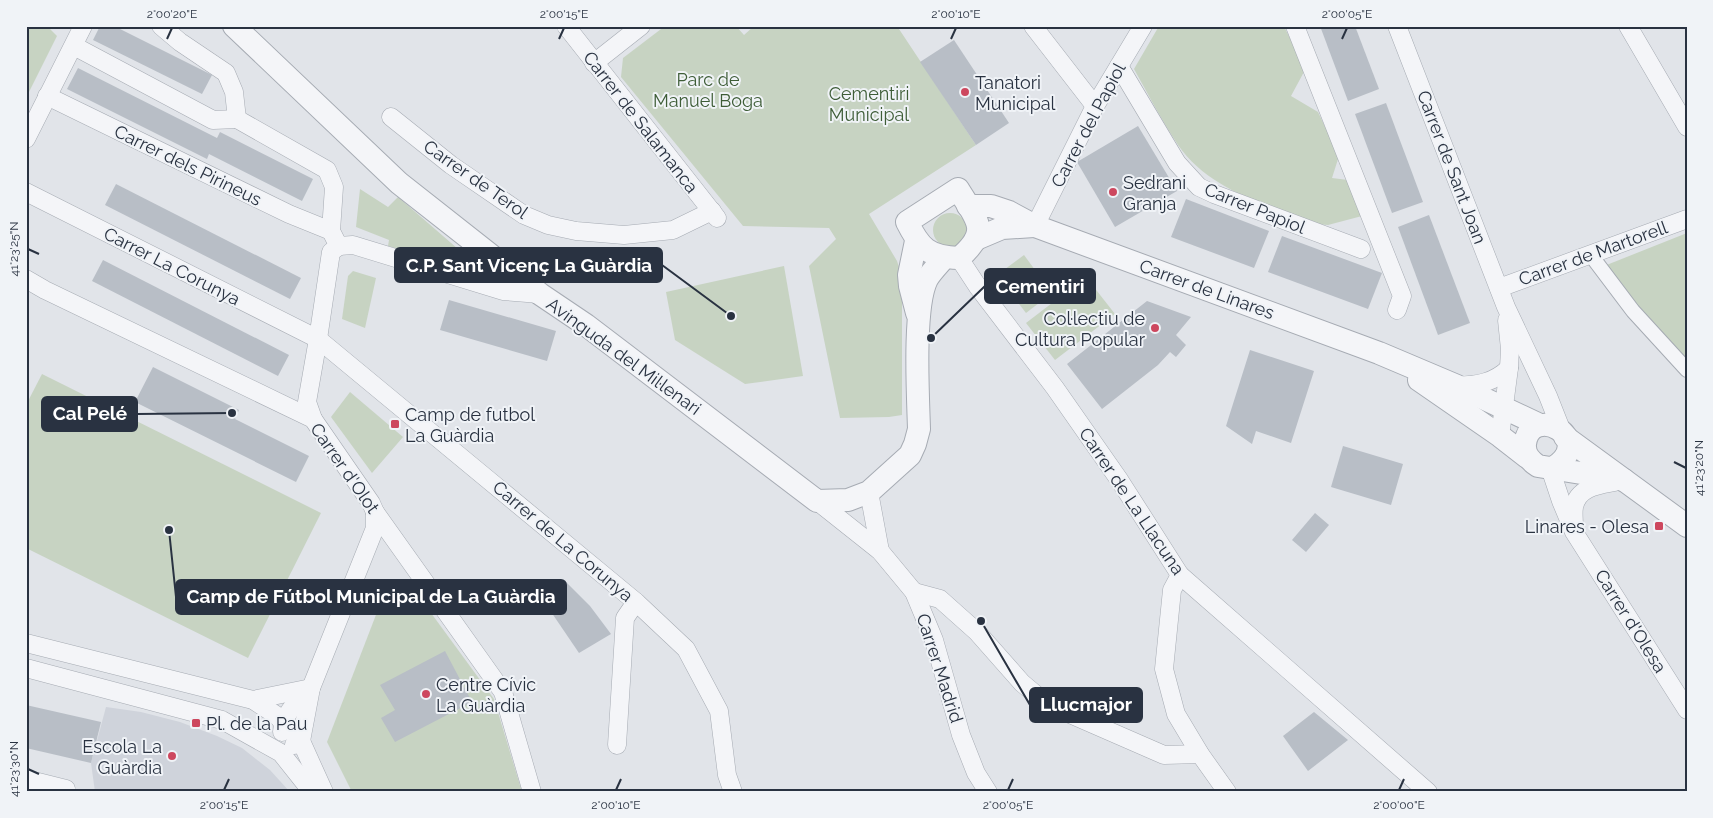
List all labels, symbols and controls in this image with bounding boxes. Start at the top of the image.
text: 2°00'20"E [147,7,197,21]
text: 2°00'15"E [540,7,588,21]
text: 2°00'10"E [931,7,981,21]
text: 2°00'05"E [1322,7,1372,21]
street label: Carrer de Salamanca [579,47,703,197]
street label: Carrer del Papiol [1046,59,1130,191]
park label: Parc de Manuel Boga [653,69,763,111]
place label: Tanatori Municipal [975,72,1056,114]
park label: Cementiri Municipal [829,83,909,125]
marker: Tanatori Municipal [959,86,971,98]
street label: Carrer de Sant Joan [1413,87,1491,247]
street label: Carrer dels Pirineus [111,120,265,210]
street label: Carrer de Terol [420,135,532,223]
place label: Sedrani Granja [1123,172,1186,214]
street label: Carrer Papiol [1201,178,1309,238]
marker: Sedrani Granja [1107,186,1119,198]
street label: Carrer de Martorell [1516,216,1670,290]
text: 41°23'25"N [7,221,21,277]
street label: Carrer La Corunya [100,223,244,309]
callout: C.P. Sant Vicenç La Guàrdia [395,248,662,282]
text: C.P. Sant Vicenç La Guàrdia [406,254,652,276]
street label: Carrer de Linares [1137,255,1278,323]
callout: Cementiri [985,269,1095,303]
text: Cementiri [995,275,1085,297]
street label: Avinguda del Mil·lenari [543,293,705,419]
place label: Col·lectiu de Cultura Popular [1015,308,1146,350]
marker: Col·lectiu de Cultura Popular [1149,322,1161,334]
callout: Cal Pelé [42,397,137,431]
text: Cal Pelé [53,402,127,424]
place label: Camp de futbol La Guàrdia [405,404,535,446]
marker: Camp de futbol La Guàrdia [389,418,401,430]
street label: Carrer d'Olot [306,419,384,517]
street label: Carrer de La Llacuna [1075,423,1189,579]
text: 41°23'20"N [1692,440,1706,496]
street label: Carrer de La Corunya [489,476,637,606]
place label: Linares - Olesa [1525,516,1649,537]
marker: Linares - Olesa [1653,520,1665,532]
street label: Carrer d'Olesa [1591,565,1671,677]
callout: Camp de Fútbol Municipal de La Guàrdia [176,580,566,614]
text: Camp de Fútbol Municipal de La Guàrdia [186,585,556,607]
street label: Carrer Madrid [912,611,968,725]
place label: Centre Cívic La Guàrdia [436,674,536,716]
marker: Centre Cívic La Guàrdia [420,688,432,700]
callout: Llucmajor [1030,688,1142,722]
text: Llucmajor [1040,693,1133,715]
place label: Pl. de la Pau [206,713,307,734]
marker: Pl. de la Pau [190,717,202,729]
place label: Escola La Guàrdia [82,736,162,778]
text: 41°23'30"N [7,741,21,797]
marker: Escola La Guàrdia [166,750,178,762]
text: 2°00'15"E [200,798,248,812]
text: 2°00'10"E [591,798,641,812]
text: 2°00'05"E [983,798,1033,812]
text: 2°00'00"E [1373,798,1425,812]

